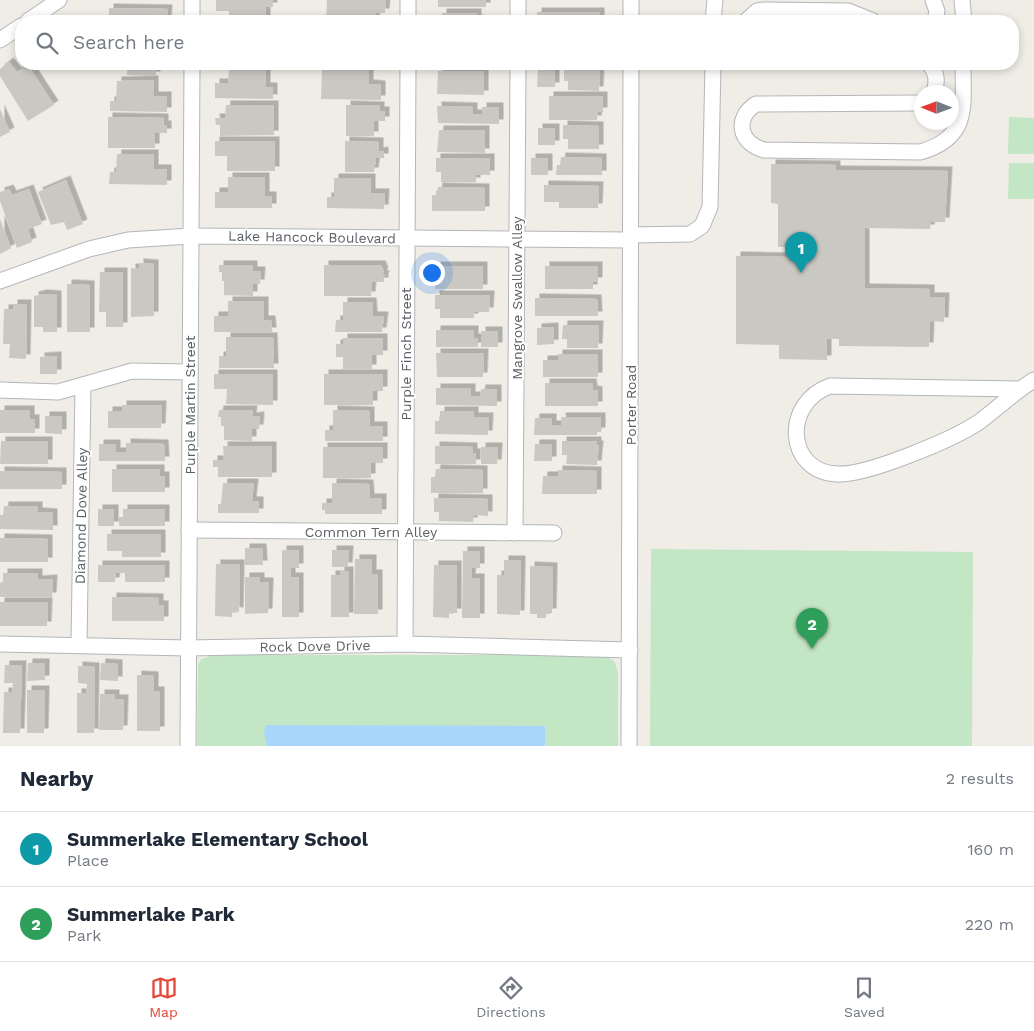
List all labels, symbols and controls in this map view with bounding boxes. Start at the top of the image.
search box [15,15,1019,70]
icon: search [33,29,61,57]
text: Search here [73,31,184,54]
north arrow [914,85,959,130]
street label: Mangrove Swallow Alley [509,215,525,380]
street label: Lake Hancock Boulevard [228,228,396,246]
pin: 1 [785,232,817,273]
your location [419,260,445,286]
street label: Purple Finch Street [398,287,414,421]
street label: Purple Martin Street [182,335,198,475]
street label: Porter Road [623,365,639,445]
street label: Diamond Dove Alley [72,447,90,584]
street label: Common Tern Alley [305,524,438,540]
pin: 2 [796,608,828,649]
street label: Rock Dove Drive [259,637,371,655]
text: Nearby [20,766,93,791]
text: 2 results [946,769,1014,788]
text: Summerlake Elementary School [67,828,368,851]
text: 1 [33,840,39,859]
text: 160 m [967,840,1014,859]
text: Place [67,851,109,870]
text: Summerlake Park [67,903,235,926]
text: 2 [31,915,41,934]
text: 220 m [965,915,1014,934]
text: Park [67,926,101,945]
tab: Map [149,974,178,1020]
tab: Directions [476,974,546,1020]
tab: Saved [844,974,885,1020]

